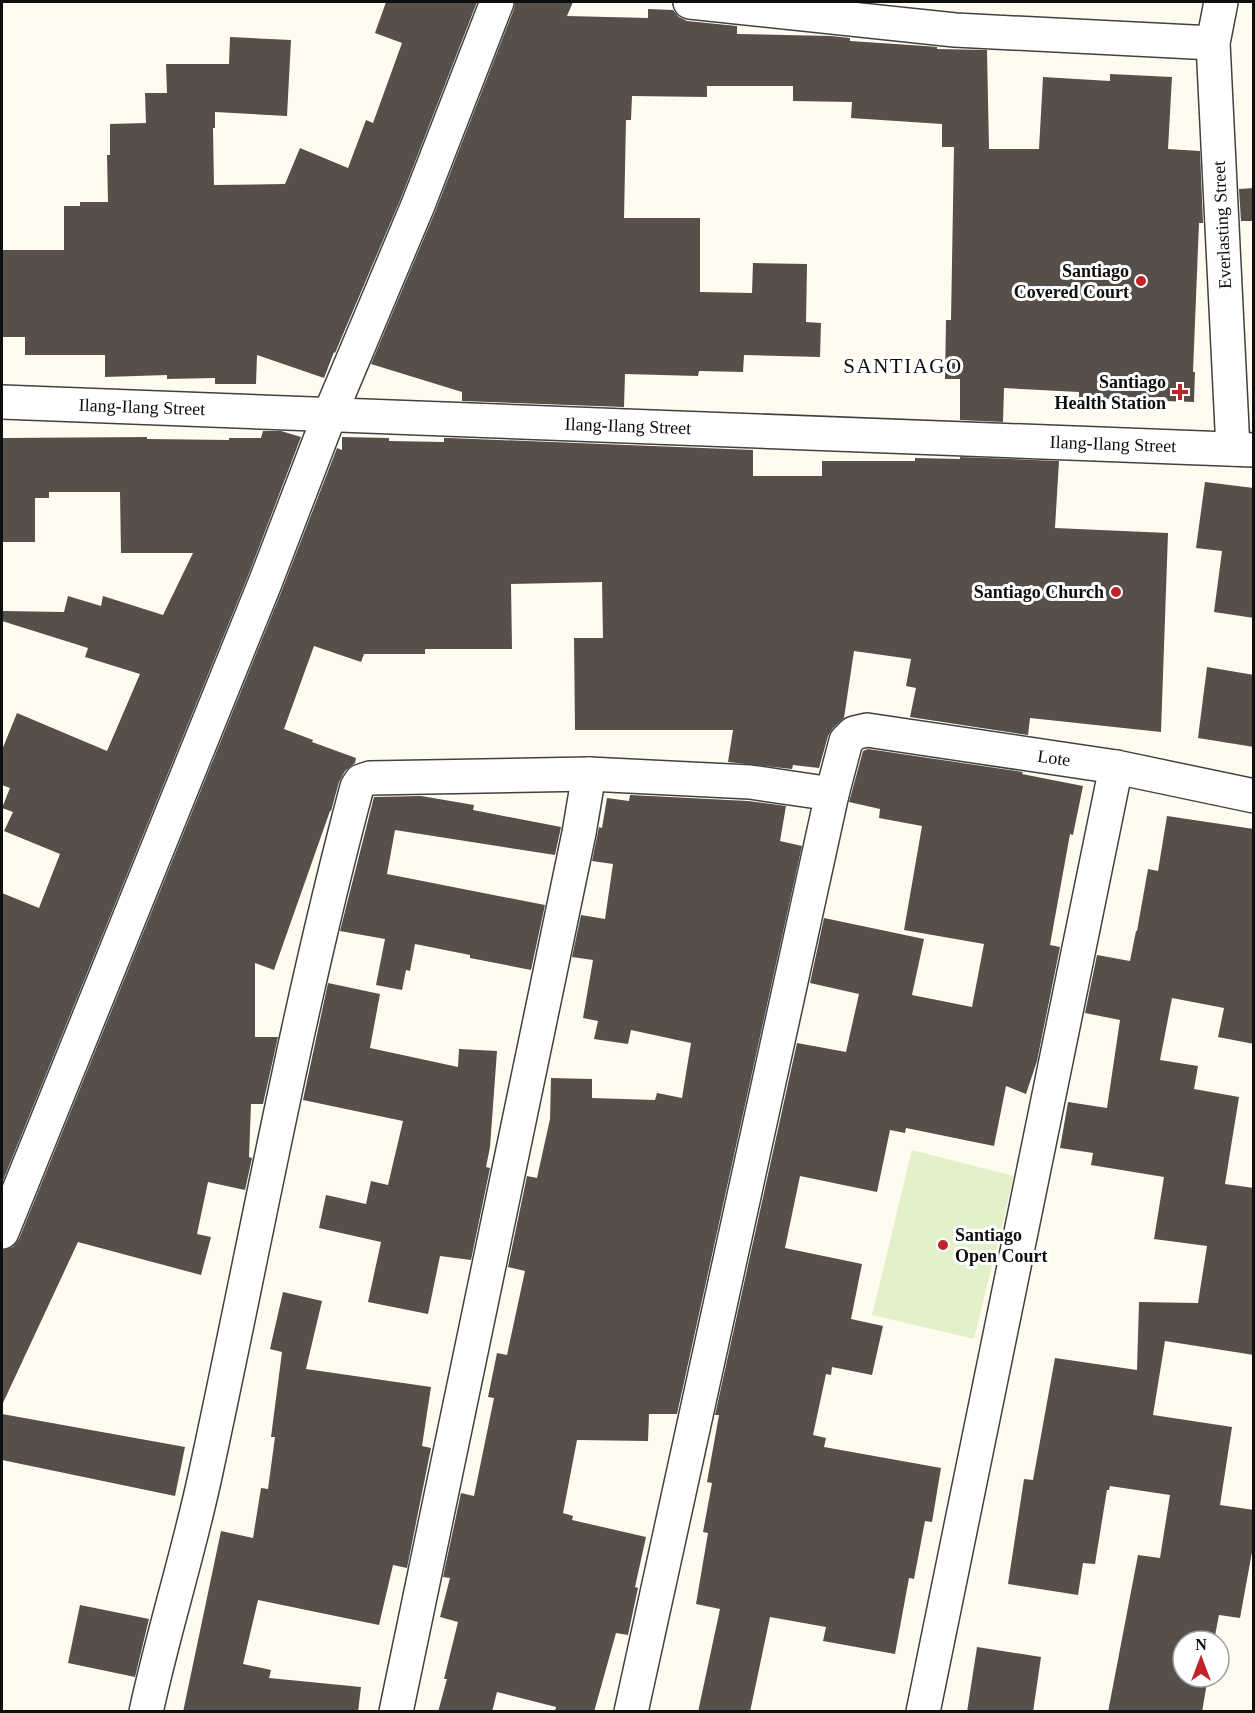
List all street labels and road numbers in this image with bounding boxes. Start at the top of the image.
street label: Everlasting Street [1209,160,1235,290]
street label: Ilang-Ilang Street [78,395,206,419]
street label: Ilang-Ilang Street [564,414,692,438]
street label: Ilang-Ilang Street [1049,432,1177,456]
street label: Lote [1036,746,1072,770]

